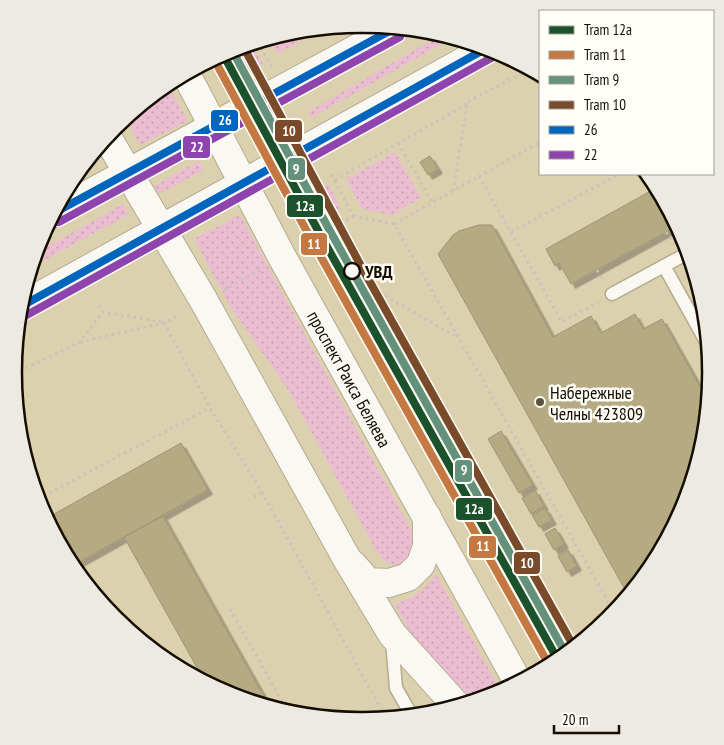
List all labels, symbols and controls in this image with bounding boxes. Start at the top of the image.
legend [539,10,714,175]
text: Tram 12а [584,20,632,39]
text: Tram 11 [584,45,626,64]
text: Tram 9 [584,70,619,89]
text: Tram 10 [584,95,626,114]
line badge: 26 [210,109,239,132]
text: 26 [218,111,232,129]
line badge: 10 [274,119,303,143]
text: 26 [584,120,598,139]
text: 10 [282,122,296,140]
line badge: 22 [182,135,211,159]
text: 22 [190,138,204,156]
text: 22 [584,145,598,164]
line badge: 9 [287,157,306,181]
text: 9 [293,160,300,178]
line badge: 12а [286,194,324,218]
text: 12а [295,197,315,215]
line badge: 11 [300,232,328,256]
text: 11 [307,235,321,253]
place label: УВД [364,260,393,283]
marker: УВД [343,262,361,280]
street label: проспект Раиса Беляева [303,306,397,451]
place label: Набережные Челны 423809 [550,381,643,425]
marker: Набережные Челны 423809 [534,396,546,408]
line badge: 9 [454,459,473,483]
text: 9 [461,461,468,479]
line badge: 12а [455,497,493,521]
text: 12а [464,500,484,518]
line badge: 11 [468,535,497,559]
text: 11 [476,537,490,555]
line badge: 10 [513,551,541,575]
text: 10 [520,554,534,572]
scale bar [554,702,619,734]
text: 20 m [562,710,588,729]

